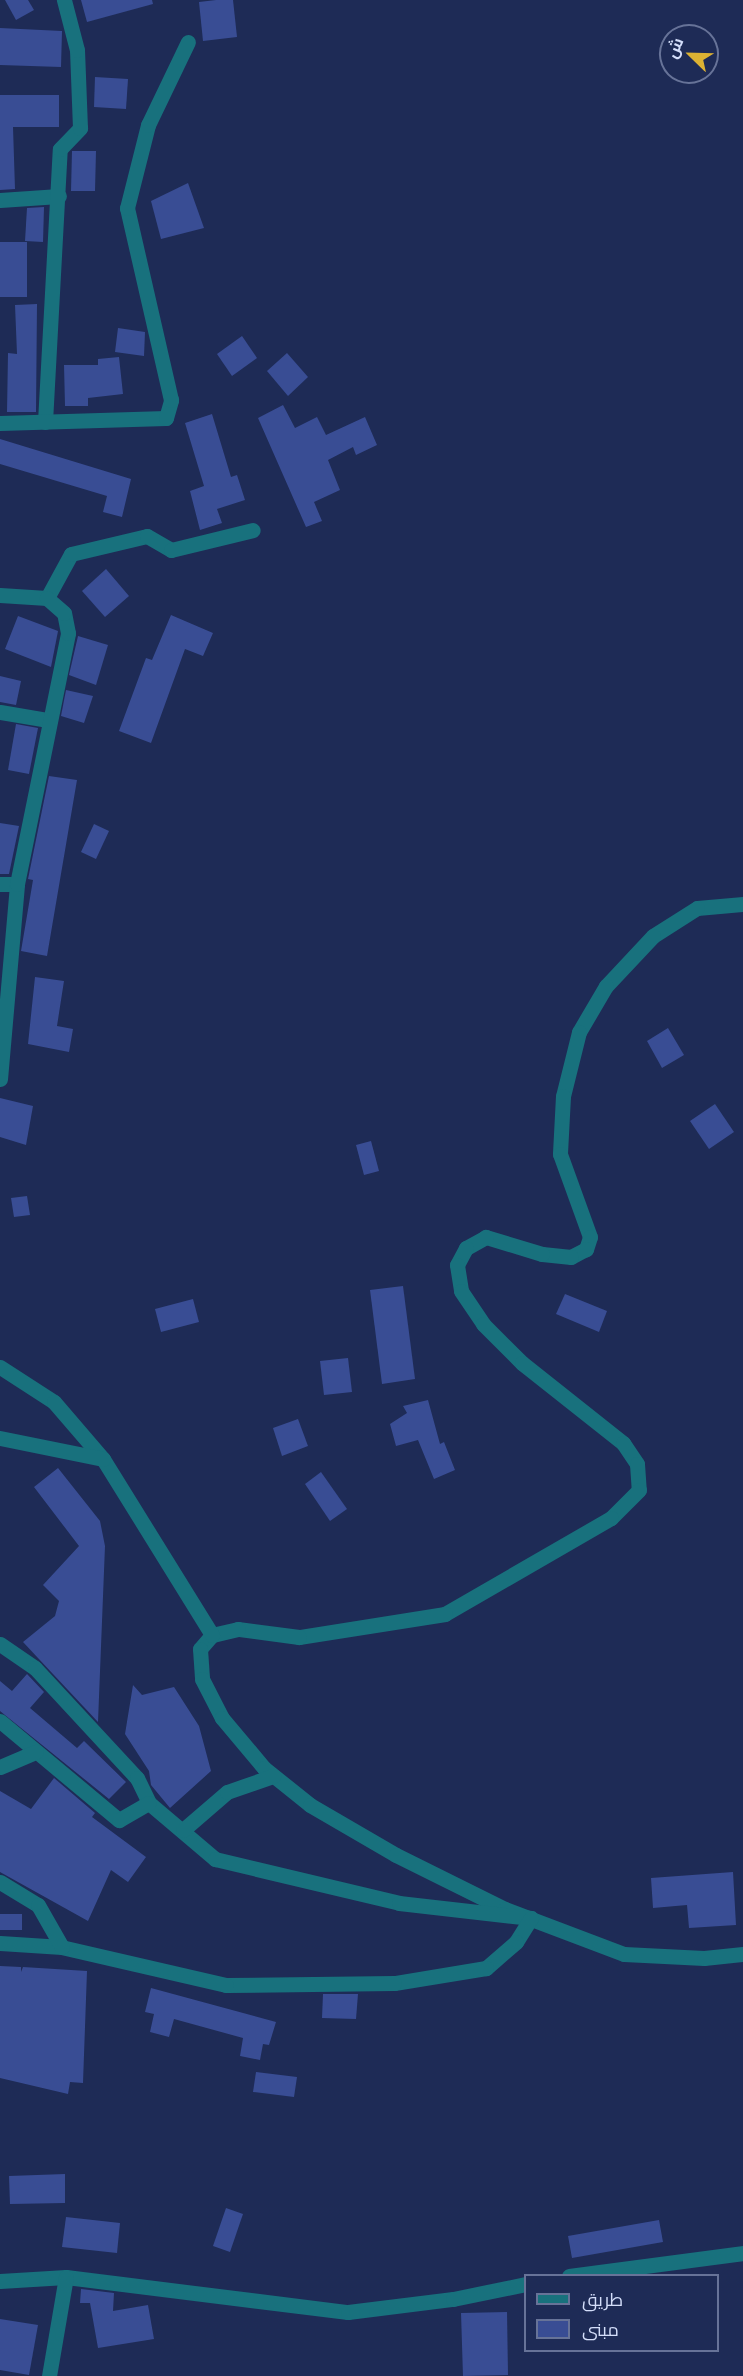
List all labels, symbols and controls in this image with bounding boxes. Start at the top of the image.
north arrow [659,24,719,84]
text: ش [656,32,692,63]
legend [524,2274,719,2352]
text: طريق [582,2283,623,2316]
text: مبنى [582,2313,619,2346]

